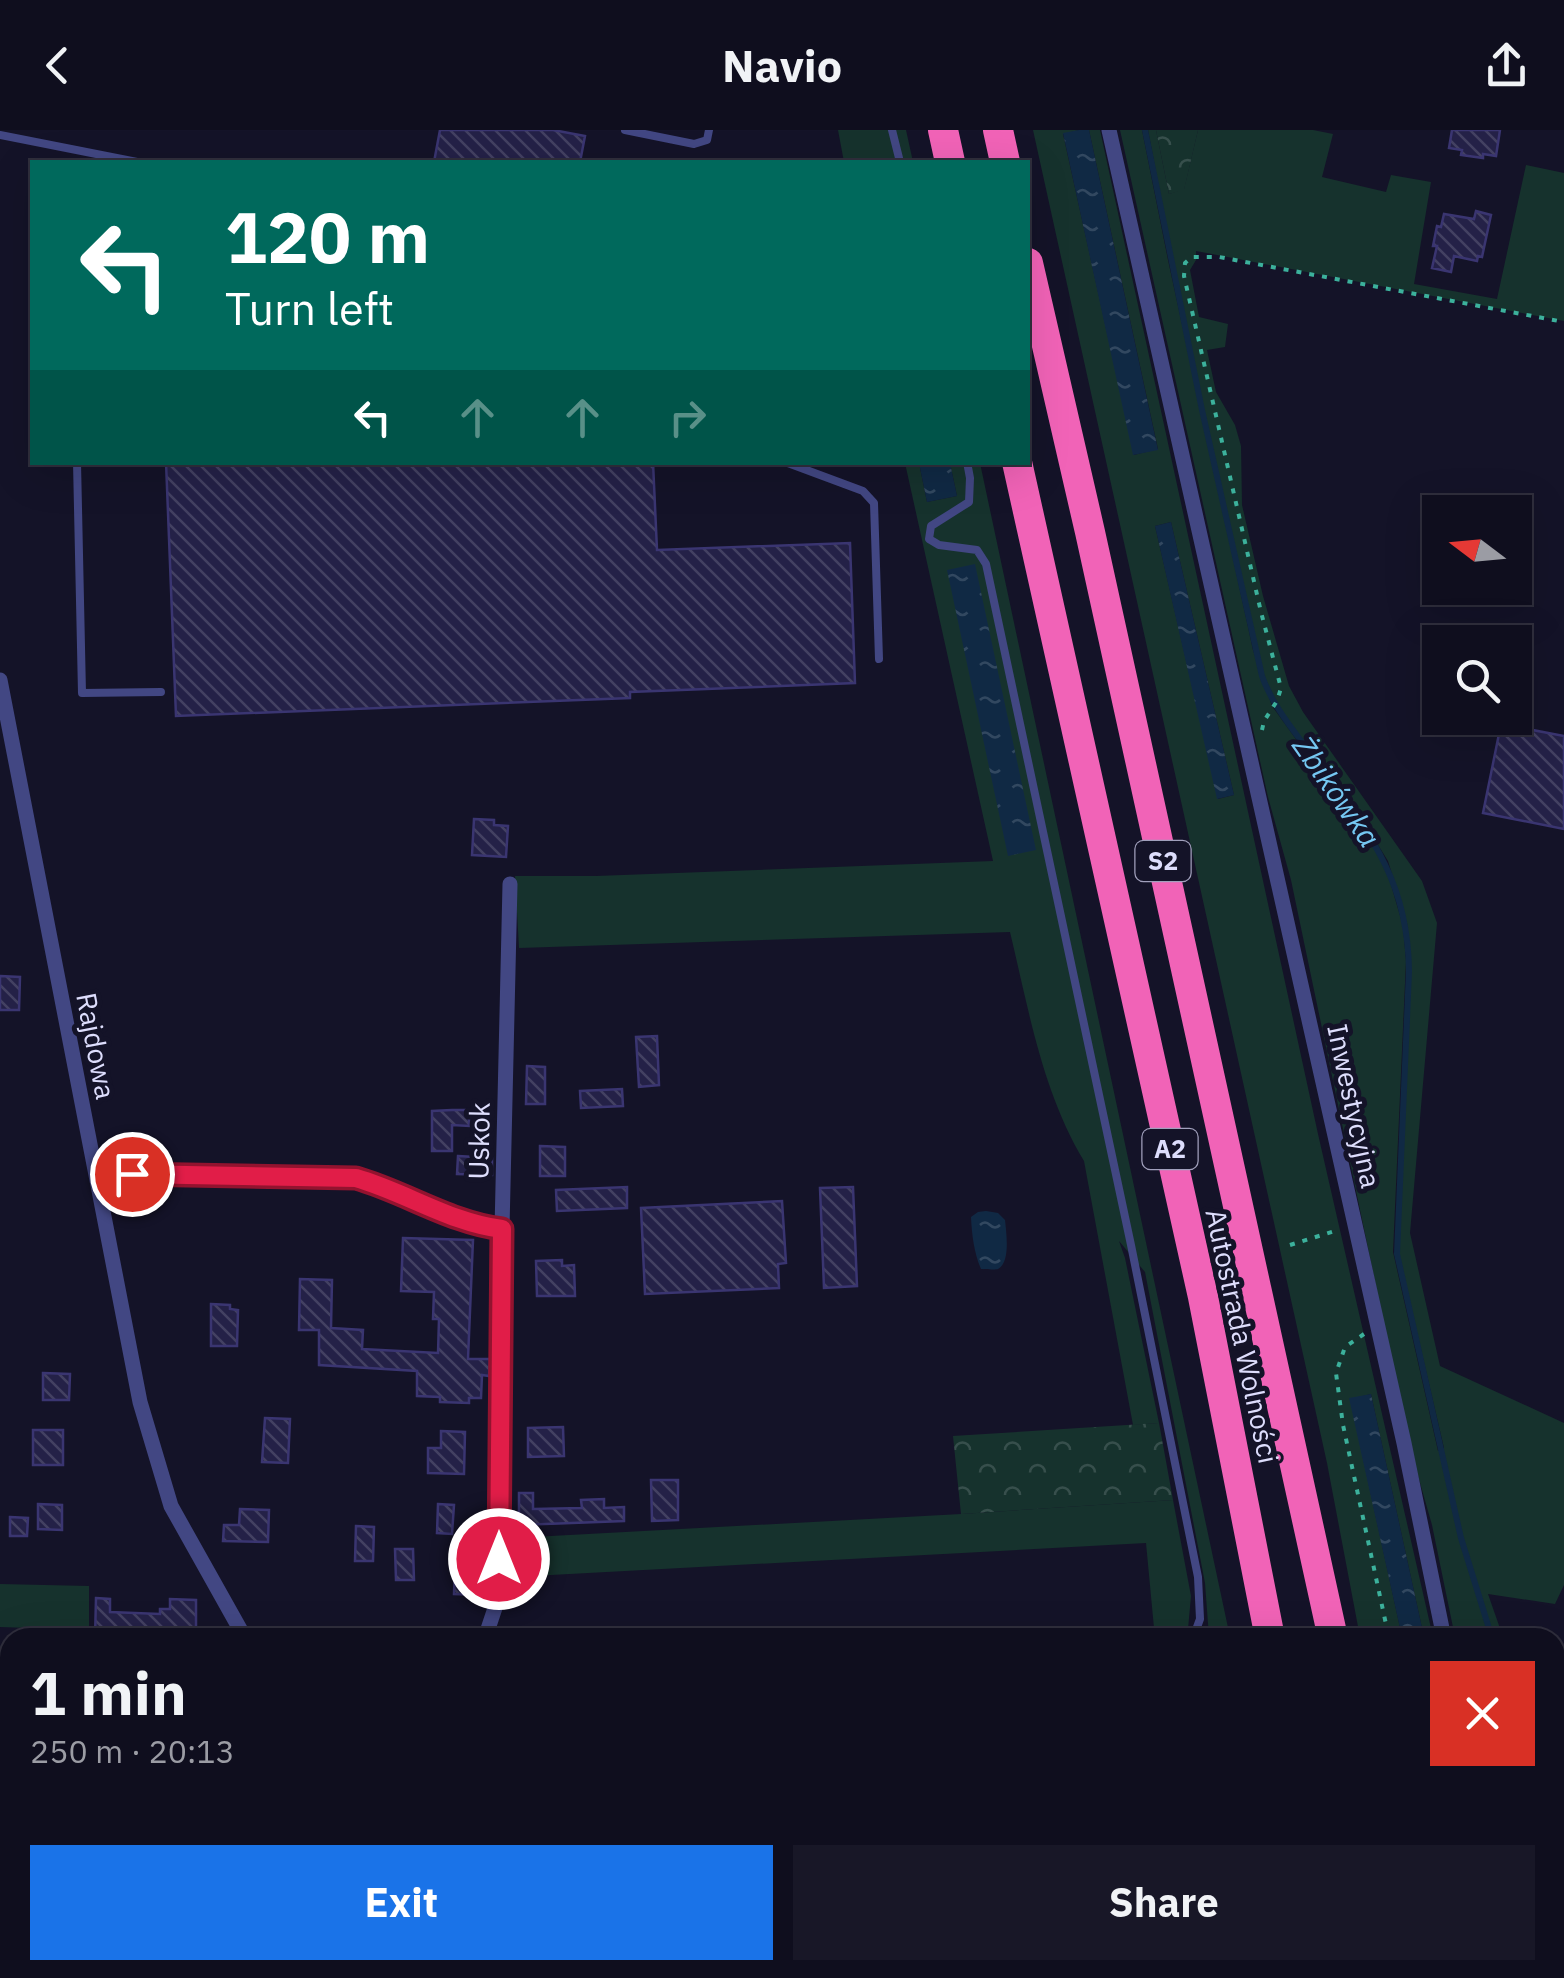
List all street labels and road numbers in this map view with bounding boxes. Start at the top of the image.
road number: S2 [1136,841,1190,881]
street label: Rajdowa [68,990,125,1102]
street label: Inwestycyjna [1319,1021,1390,1191]
street label: Uskok [459,1102,498,1180]
road number: A2 [1142,1129,1198,1169]
street label: Autostrada Wolności [1197,1205,1288,1467]

